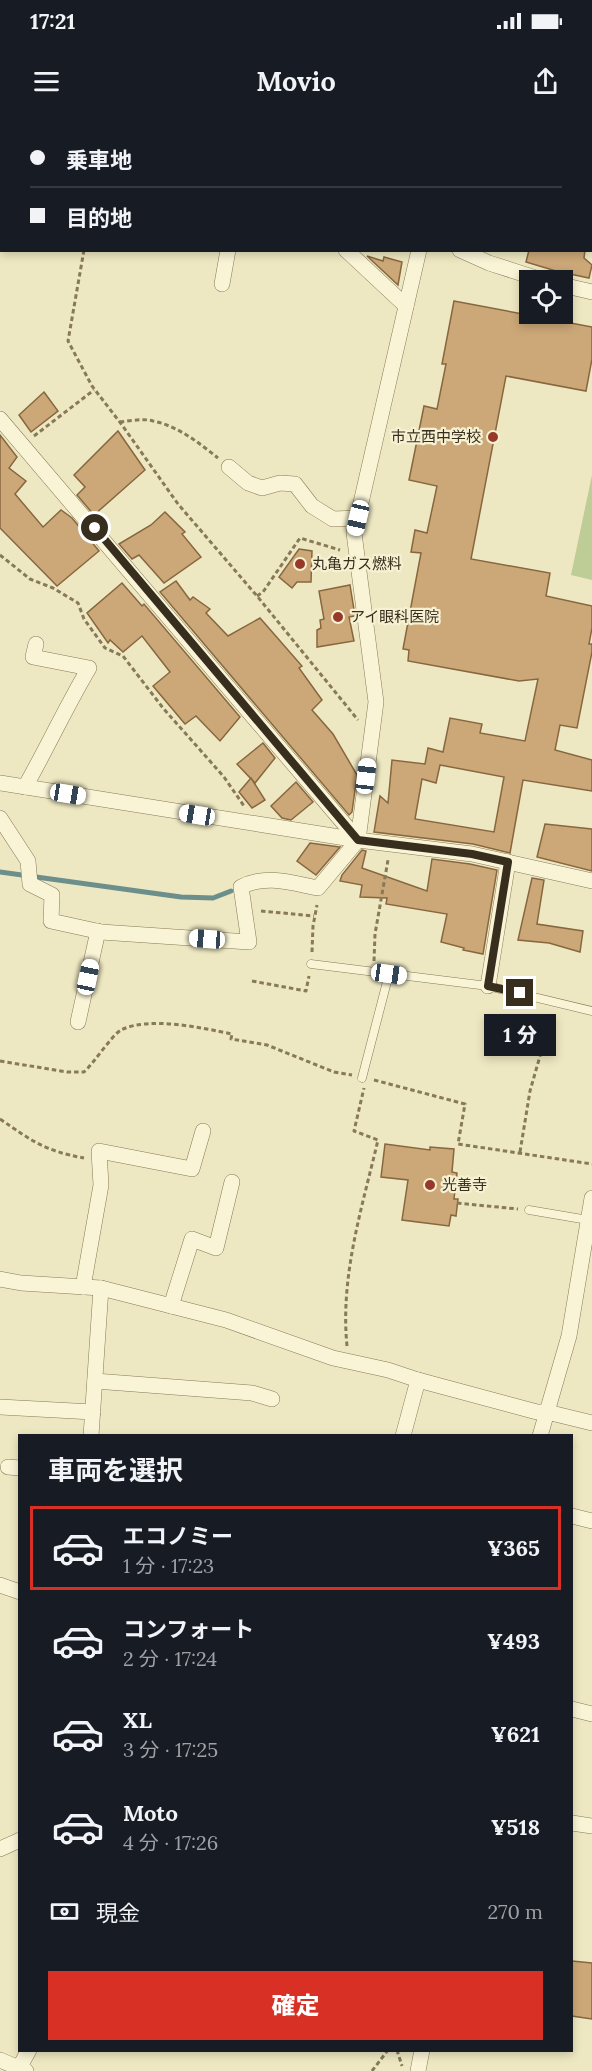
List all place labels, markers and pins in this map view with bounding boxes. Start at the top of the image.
place label: 市立西中学校 [391,427,481,446]
marker: 市立西中学校 [486,430,500,444]
place label: 丸亀ガス燃料 [312,554,402,573]
marker: 丸亀ガス燃料 [293,557,307,571]
place label: アイ眼科医院 [350,607,439,626]
marker: アイ眼科医院 [331,610,345,624]
place label: 光善寺 [442,1175,487,1194]
marker: 光善寺 [423,1178,437,1192]

